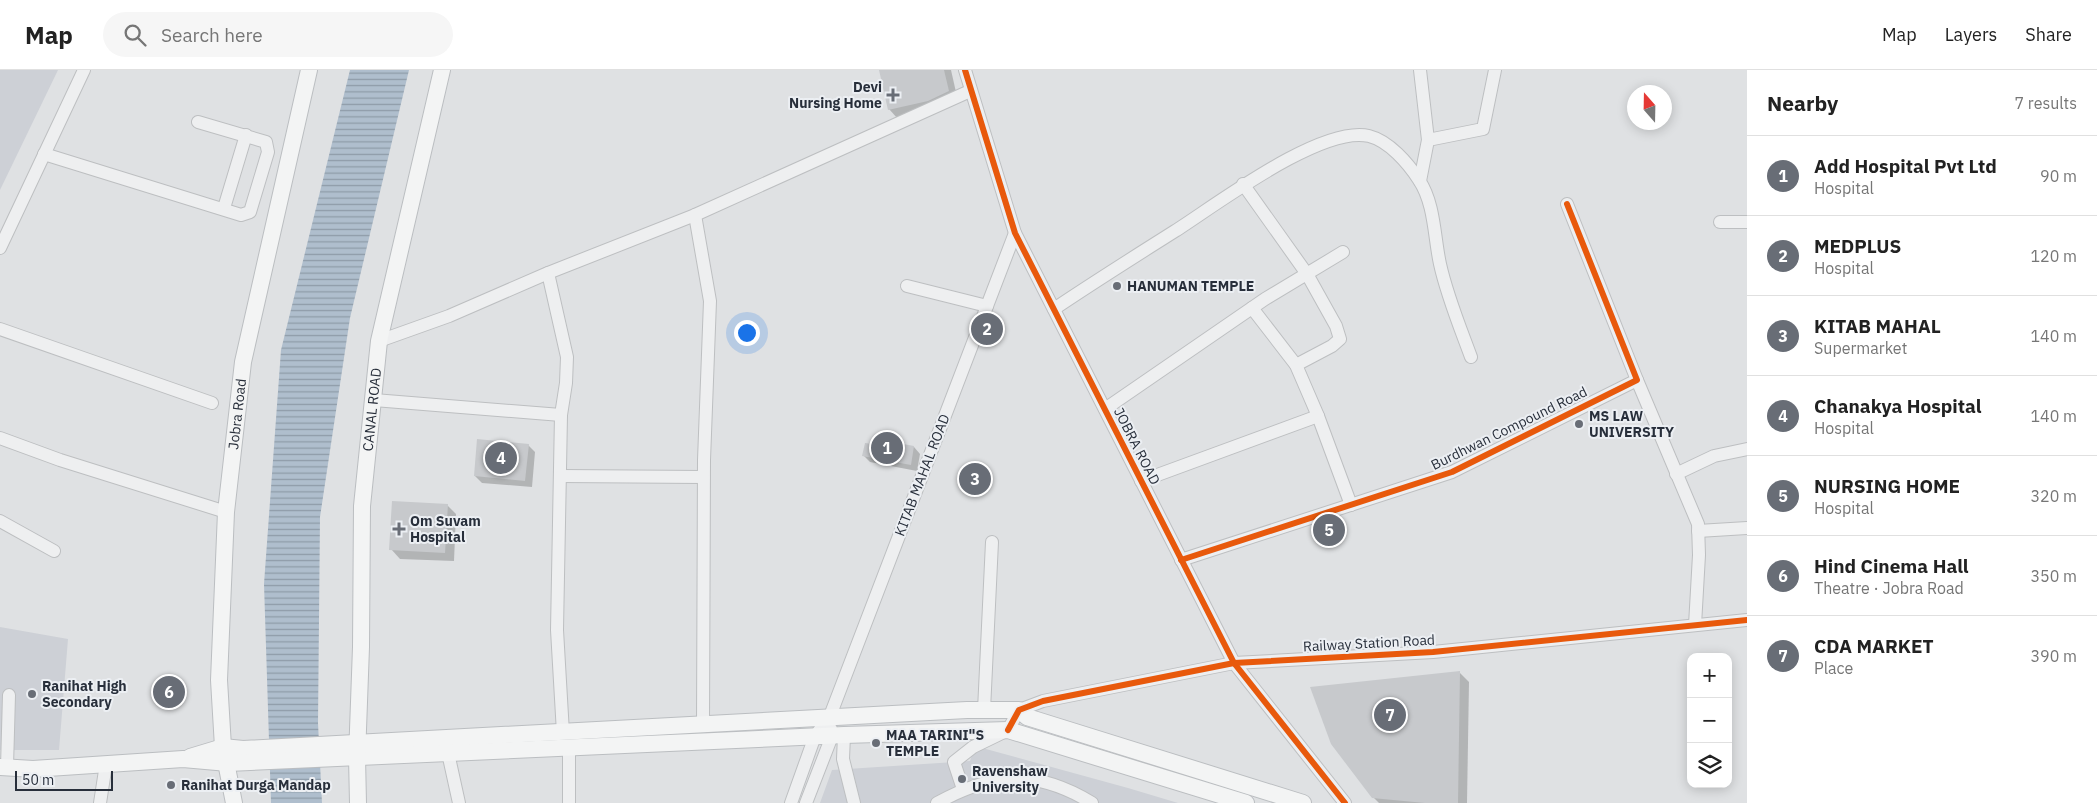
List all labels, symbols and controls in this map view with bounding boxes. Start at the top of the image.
search box [103,12,453,57]
text: Map [25,19,73,51]
icon: search [121,21,149,49]
text: Search here [161,23,263,47]
text: Map [1882,23,1917,46]
text: Layers [1945,23,1997,46]
text: Share [2025,23,2072,46]
place label: Devi Nursing Home [789,78,882,112]
north arrow [1627,85,1672,130]
marker: Devi Nursing Home [886,88,900,102]
text: Nearby [1767,89,1838,117]
text: 7 results [2014,93,2077,113]
text: Add Hospital Pvt Ltd [1814,154,1997,178]
text: 1 [1778,166,1788,186]
text: 90 m [2040,166,2077,186]
text: Hospital [1814,178,1874,198]
text: MEDPLUS [1814,234,1901,258]
text: 2 [1778,246,1788,266]
text: 120 m [2030,246,2077,266]
text: Hospital [1814,258,1874,278]
place label: HANUMAN TEMPLE [1127,277,1254,295]
marker: HANUMAN TEMPLE [1111,280,1123,292]
pin: 2 [971,310,1003,348]
text: KITAB MAHAL [1814,314,1941,338]
your location [734,320,760,346]
text: 3 [1778,326,1788,346]
text: 140 m [2030,326,2077,346]
text: Supermarket [1814,338,1907,358]
street label: CANAL ROAD [359,367,385,452]
street label: Jobra Road [224,378,250,450]
street label: Burdhwan Compound Road [1428,382,1590,474]
text: Chanakya Hospital [1814,394,1982,418]
street label: JOBRA ROAD [1110,404,1164,488]
text: 4 [1778,406,1788,426]
text: 140 m [2030,406,2077,426]
place label: MS LAW UNIVERSITY [1589,407,1674,441]
street label: KITAB MAHAL ROAD [890,411,954,539]
marker: MS LAW UNIVERSITY [1573,418,1585,430]
text: Hospital [1814,418,1874,438]
pin: 1 [871,429,903,467]
pin: 4 [485,439,517,477]
pin: 3 [959,460,991,498]
text: NURSING HOME [1814,474,1960,498]
text: 5 [1778,486,1788,506]
text: 320 m [2030,486,2077,506]
text: Hospital [1814,498,1874,518]
pin: 5 [1313,511,1345,549]
place label: Om Suvam Hospital [410,512,481,546]
marker: Om Suvam Hospital [392,522,406,536]
text: Hind Cinema Hall [1814,554,1969,578]
text: 6 [1778,566,1788,586]
text: 350 m [2030,566,2077,586]
text: Theatre · Jobra Road [1814,578,1964,598]
street label: Railway Station Road [1303,631,1435,655]
text: CDA MARKET [1814,634,1934,658]
text: 7 [1778,646,1788,666]
text: 390 m [2030,646,2077,666]
map controls [1687,653,1732,788]
button: + [1687,653,1732,698]
text: Place [1814,658,1853,678]
pin: 6 [153,673,185,711]
place label: Ranihat High Secondary [42,677,127,711]
marker: Ranihat High Secondary [26,688,38,700]
pin: 7 [1374,696,1406,734]
button: − [1687,698,1732,743]
place label: MAA TARINI"S TEMPLE [886,726,985,760]
marker: MAA TARINI"S TEMPLE [870,737,882,749]
button: layers [1687,743,1732,788]
place label: Ravenshaw University [972,762,1048,796]
scale bar [15,768,112,791]
text: 50 m [22,771,54,789]
marker: Ravenshaw University [956,773,968,785]
place label: Ranihat Durga Mandap [181,776,331,794]
marker: Ranihat Durga Mandap [165,779,177,791]

